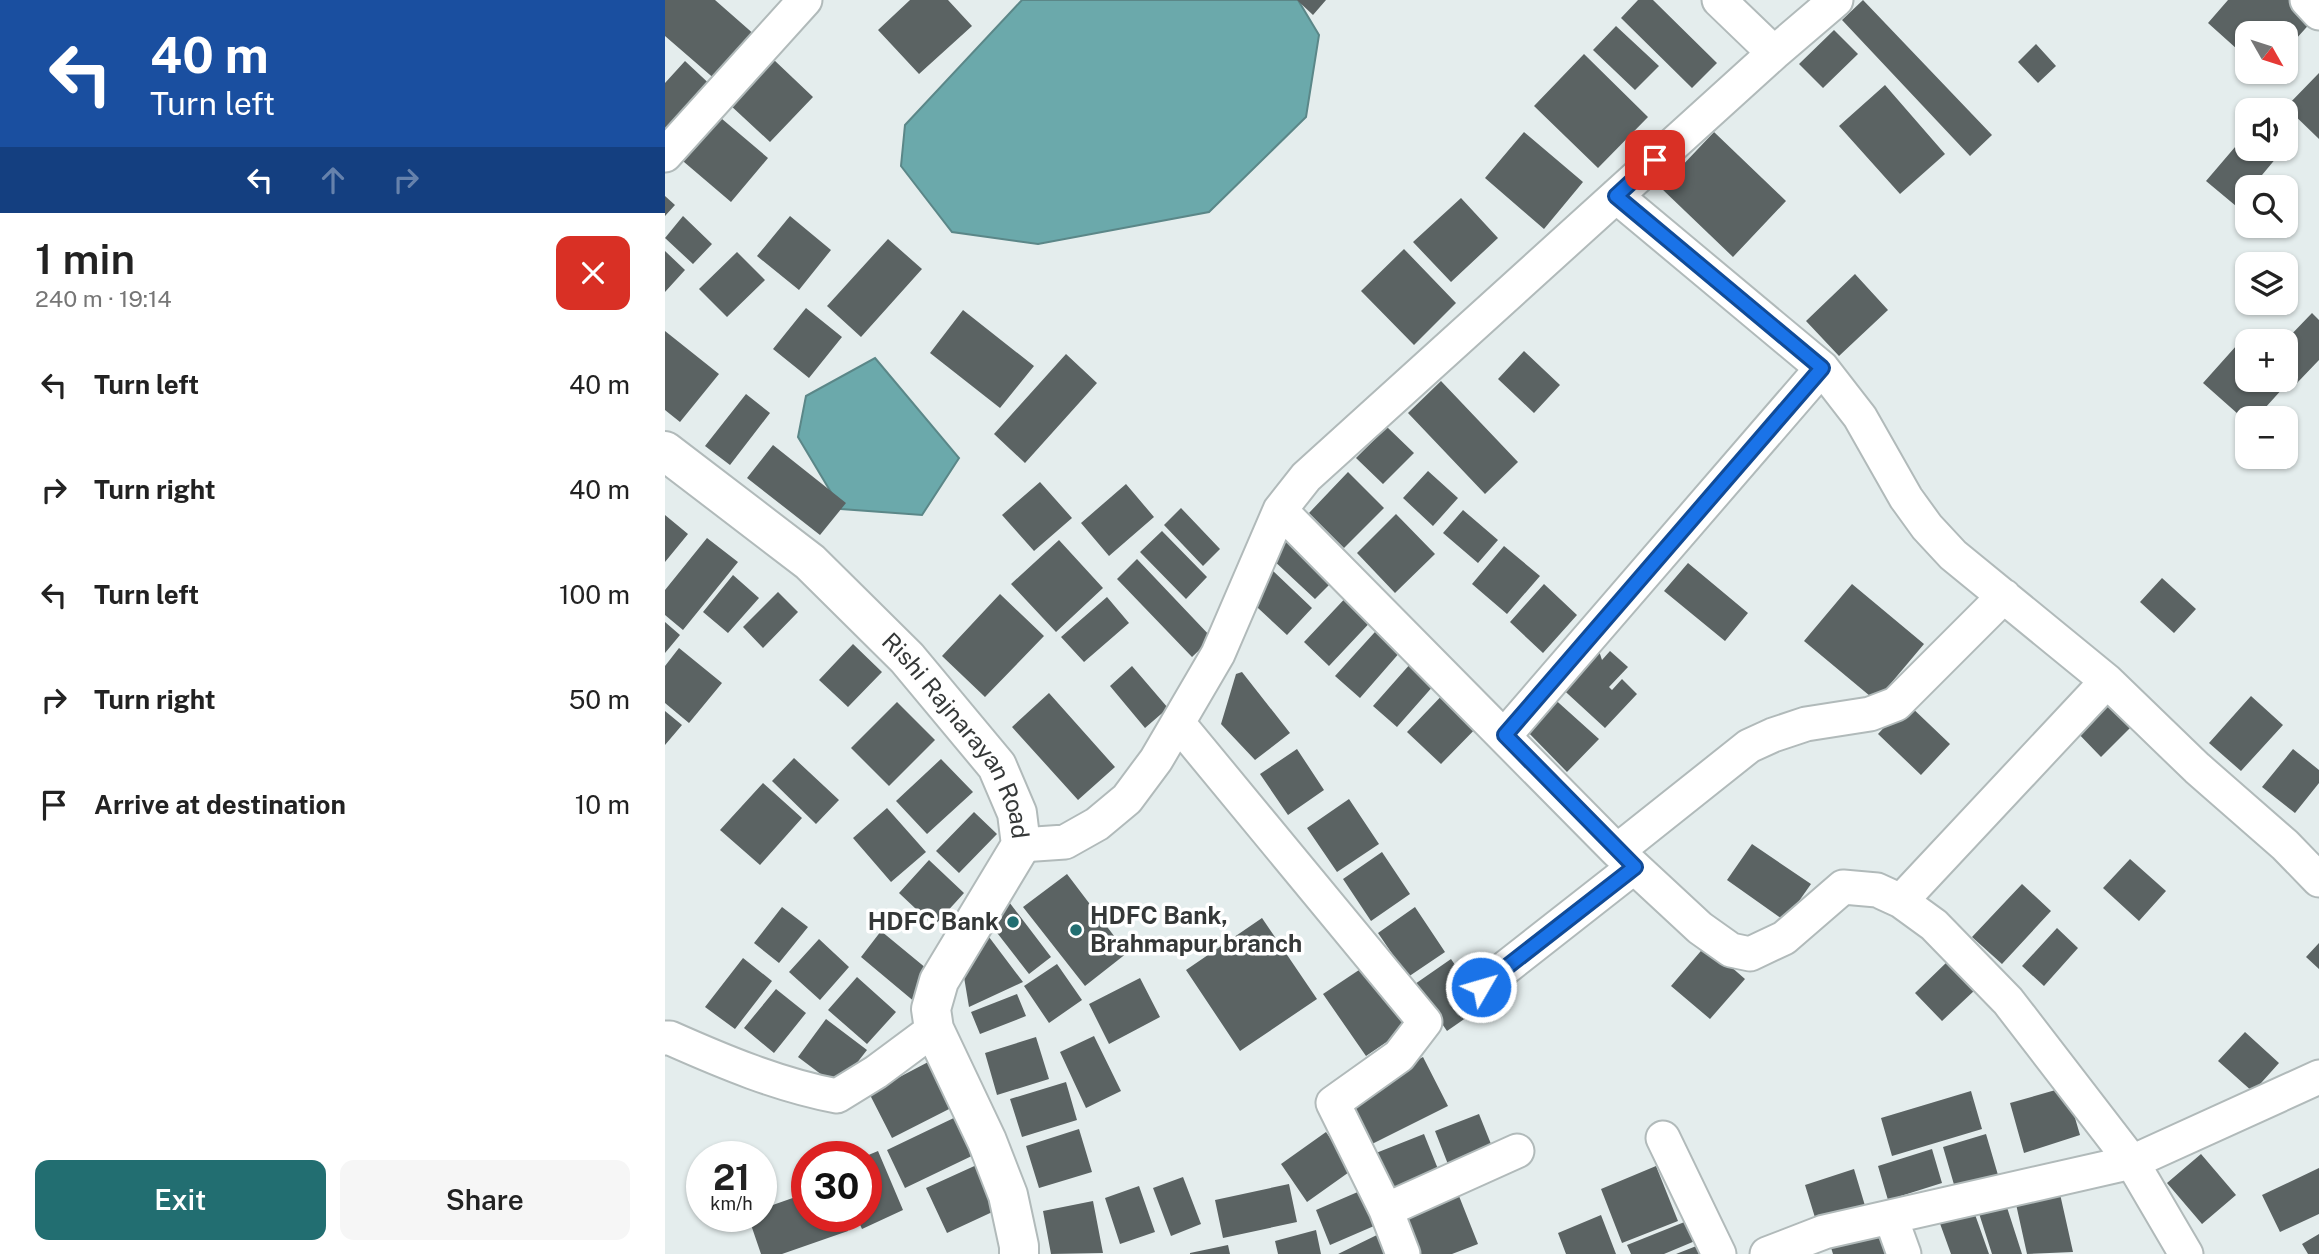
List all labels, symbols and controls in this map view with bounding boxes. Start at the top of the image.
north arrow [2235,21,2298,84]
map controls [2235,21,2298,469]
text: 40 m [150,26,269,84]
icon: left [35,28,126,119]
text: Turn left [150,85,275,122]
button: sound [2235,98,2298,161]
pin [1625,130,1685,190]
icon: arrive [1636,141,1674,179]
icon: left [241,161,279,199]
icon: ahead [314,161,352,199]
icon: right [387,161,425,199]
button: search [2235,175,2298,238]
text: 1 min [35,234,135,283]
button: close [556,236,630,310]
button: layers [2235,252,2298,315]
text: 240 m · 19:14 [35,285,172,312]
button: + [2235,329,2298,392]
icon: left [35,366,73,404]
text: Turn left [94,369,199,400]
text: 40 m [569,369,630,400]
button: − [2235,406,2298,469]
icon: right [35,471,73,509]
text: Turn right [94,474,216,505]
text: 40 m [569,474,630,505]
icon: left [35,576,73,614]
text: Turn left [94,579,199,610]
text: 100 m [559,579,630,610]
street label: Rishi Rajnarayan Road [877,627,1035,840]
icon: right [35,681,73,719]
text: Turn right [94,684,216,715]
text: 50 m [569,684,630,715]
icon: arrive [35,786,73,824]
text: Arrive at destination [94,789,346,820]
text: 10 m [575,789,630,820]
place label: HDFC Bank, Brahmapur branch [1090,901,1302,957]
place label: HDFC Bank [868,907,999,935]
marker: HDFC Bank [1005,914,1021,930]
marker: HDFC Bank, Brahmapur branch [1068,922,1084,938]
position arrow [1444,950,1518,1024]
speed limit sign: 30 [791,1141,882,1232]
text: 21 [713,1157,750,1198]
button: Exit [35,1160,326,1240]
button: Share [340,1160,630,1240]
text: km/h [710,1193,753,1214]

